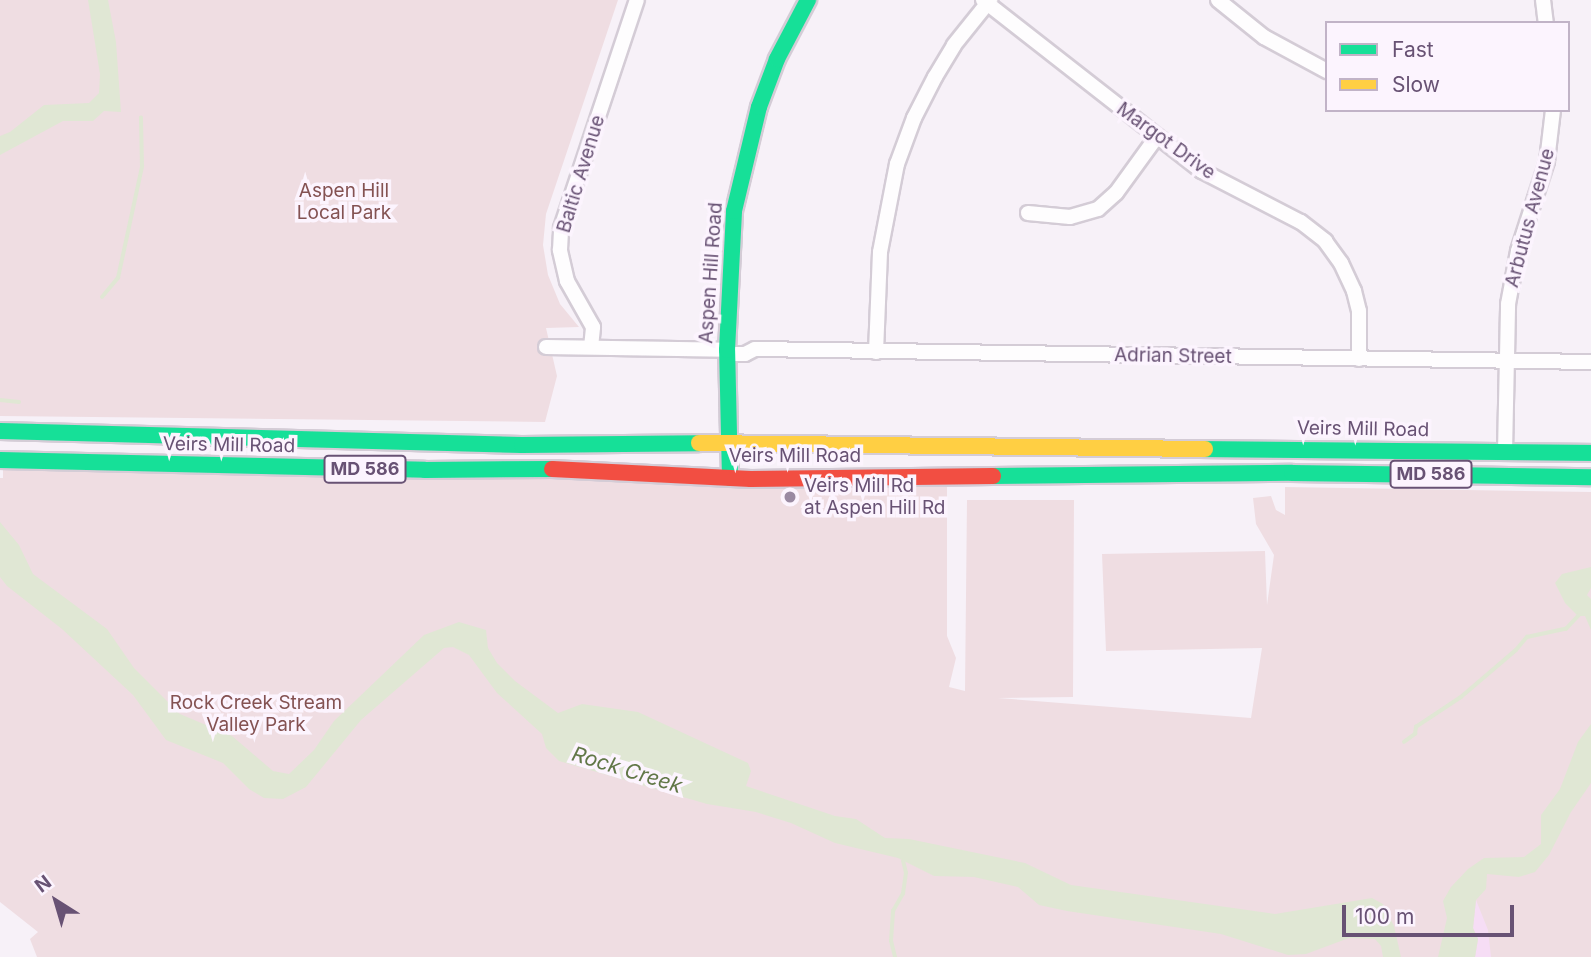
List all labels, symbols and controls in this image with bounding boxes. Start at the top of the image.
legend [1325,21,1570,112]
text: Fast [1392,37,1434,62]
text: Slow [1392,72,1440,97]
street label: Margot Drive [1112,98,1220,184]
street label: Baltic Avenue [552,112,610,236]
street label: Arbutus Avenue [1500,146,1560,290]
park label: Aspen Hill Local Park [297,180,391,224]
street label: Aspen Hill Road [695,202,727,344]
street label: Adrian Street [1114,344,1232,368]
street label: Veirs Mill Road [1297,416,1429,442]
street label: Veirs Mill Road [163,432,295,458]
street label: Veirs Mill Road [729,445,861,467]
road number: MD 586 [323,454,407,484]
road number: MD 586 [1389,460,1473,488]
place label: Veirs Mill Rd at Aspen Hill Rd [804,475,945,519]
marker: Veirs Mill Rd at Aspen Hill Rd [782,489,798,505]
park label: Rock Creek Stream Valley Park [170,692,342,736]
water label: Rock Creek [569,741,685,799]
north arrow [21,866,91,936]
text: N [30,870,56,897]
scale bar [1346,890,1518,934]
text: 100 m [1355,904,1414,929]

